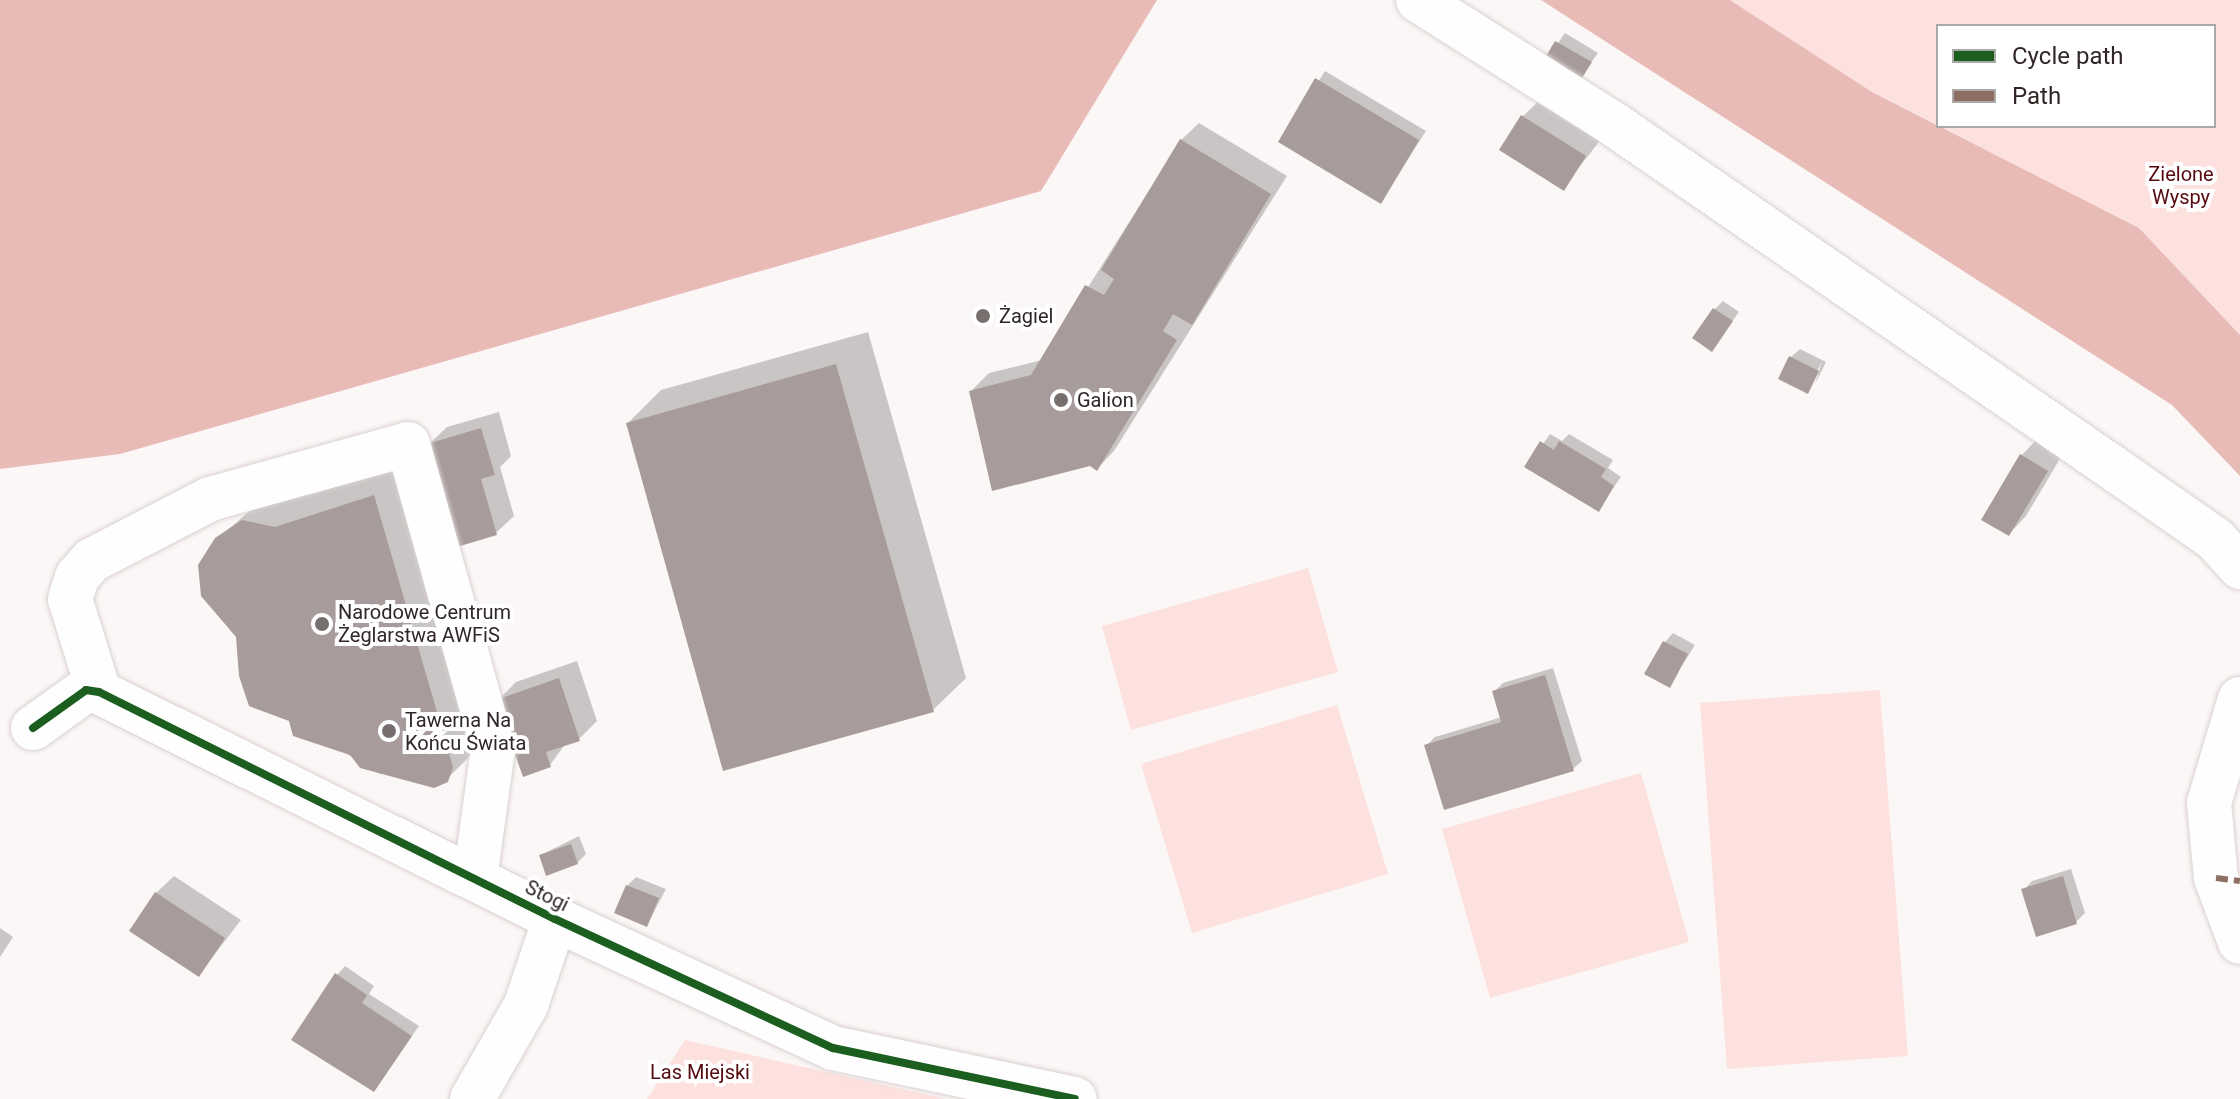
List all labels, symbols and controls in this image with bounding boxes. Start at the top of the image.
legend [1936,24,2216,128]
text: Cycle path [2012,42,2124,70]
text: Path [2012,82,2061,110]
park label: Zielone Wyspy [2148,163,2214,210]
place label: Żagiel [999,304,1053,328]
marker: Żagiel [974,307,992,325]
place label: Galion [1077,388,1134,412]
marker: Galion [1052,391,1070,409]
place label: Narodowe Centrum Żeglarstwa AWFiS [338,600,511,647]
marker: Narodowe Centrum Żeglarstwa AWFiS [313,615,331,633]
place label: Tawerna Na Końcu Świata [405,708,526,755]
marker: Tawerna Na Końcu Świata [380,722,398,740]
street label: Stogi [521,875,573,917]
park label: Las Miejski [650,1060,750,1084]

